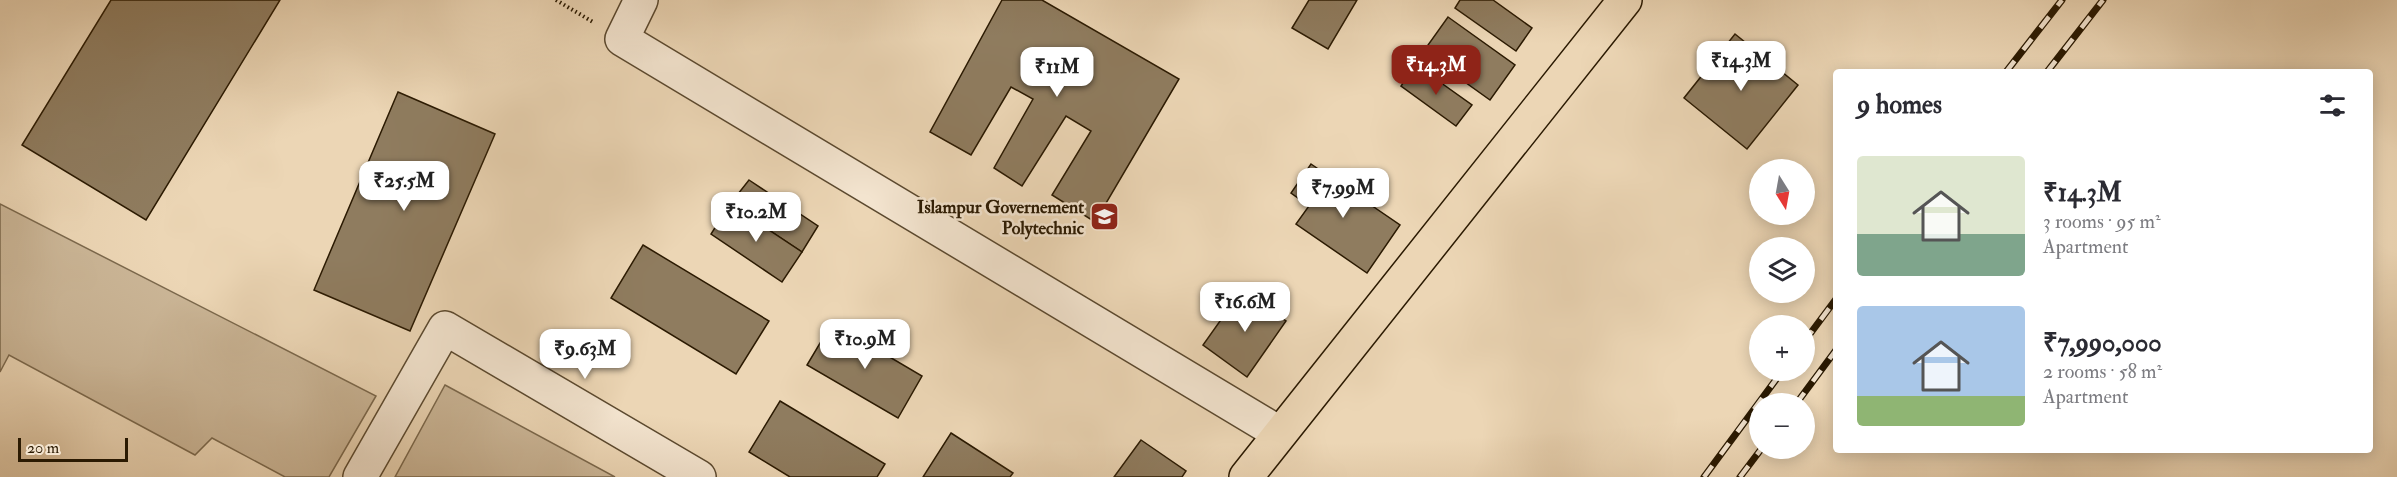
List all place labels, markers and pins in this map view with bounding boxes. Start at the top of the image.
pin: ₹14.3M [1692,41,1790,92]
pin: ₹14.3M [1387,45,1485,96]
pin: ₹11M [1021,47,1093,98]
pin: ₹25.5M [355,161,453,212]
pin: ₹7.99M [1294,168,1392,219]
pin: ₹10.2M [707,192,805,243]
place label: Islampur Governement Polytechnic [917,196,1085,240]
school or university icon: Islampur Governement Polytechnic [1089,201,1121,233]
pin: ₹16.6M [1196,282,1294,333]
pin: ₹10.9M [816,319,914,370]
pin: ₹9.63M [536,329,634,380]

